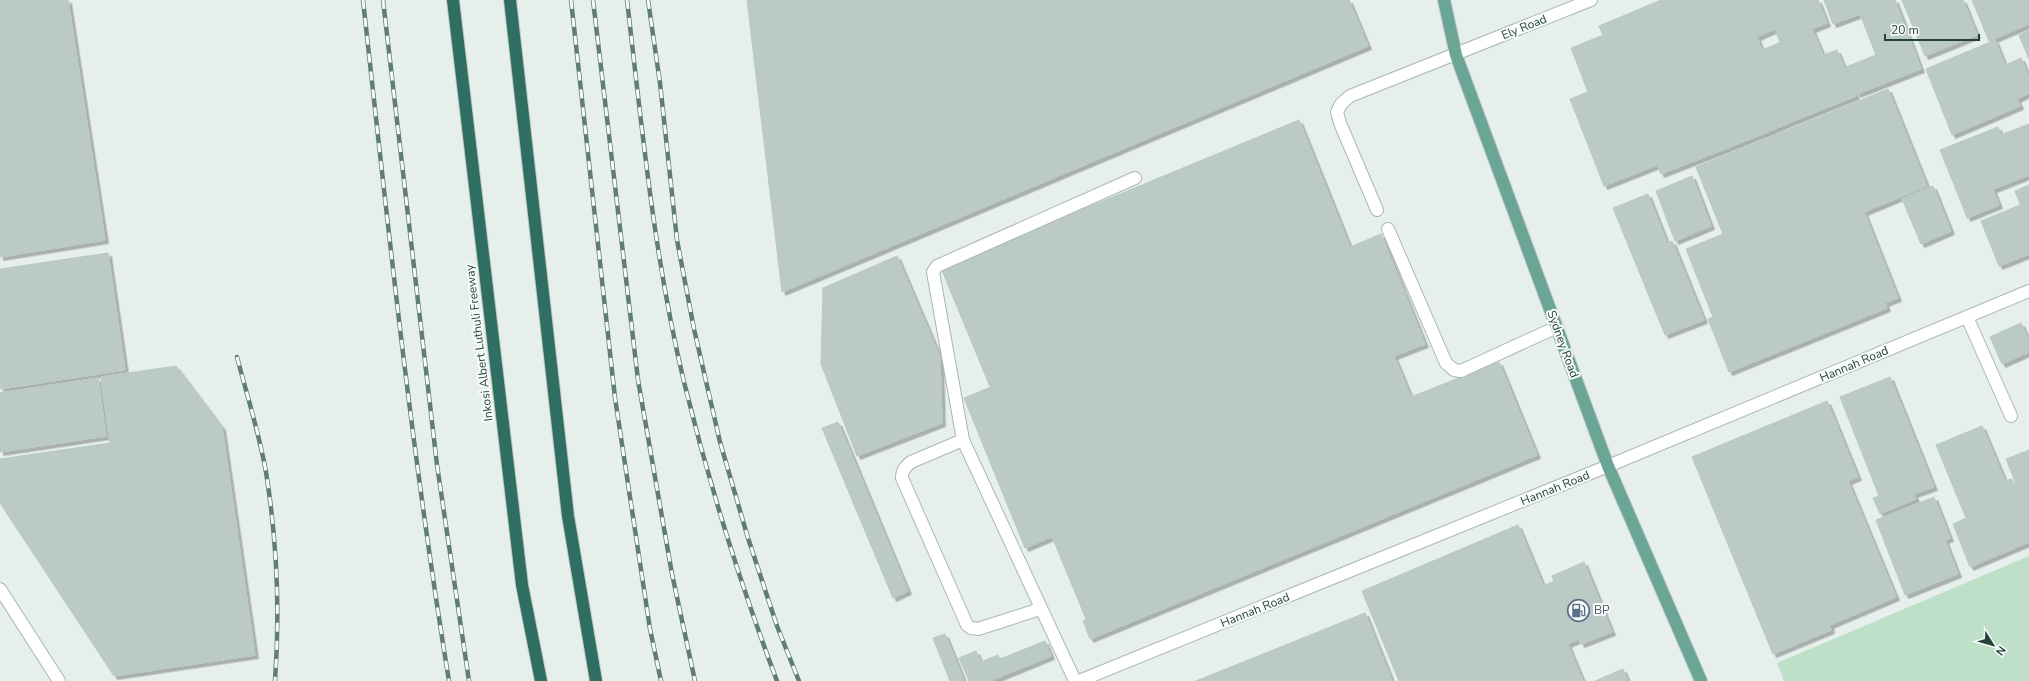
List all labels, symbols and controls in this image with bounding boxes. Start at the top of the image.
street label: Ely Road [1499,11,1549,43]
scale bar [1885,16,1979,42]
text: 20 m [1891,22,1919,38]
street label: Inkosi Albert Luthuli Freeway [461,263,497,422]
street label: Sydney Road [1543,308,1583,380]
street label: Hannah Road [1817,342,1891,386]
street label: Hannah Road [1518,467,1592,509]
street label: Hannah Road [1218,589,1292,631]
fuel station icon: BP [1566,597,1592,623]
place label: BP [1594,602,1610,618]
north arrow [1973,625,2013,665]
text: N [1992,643,2009,659]

